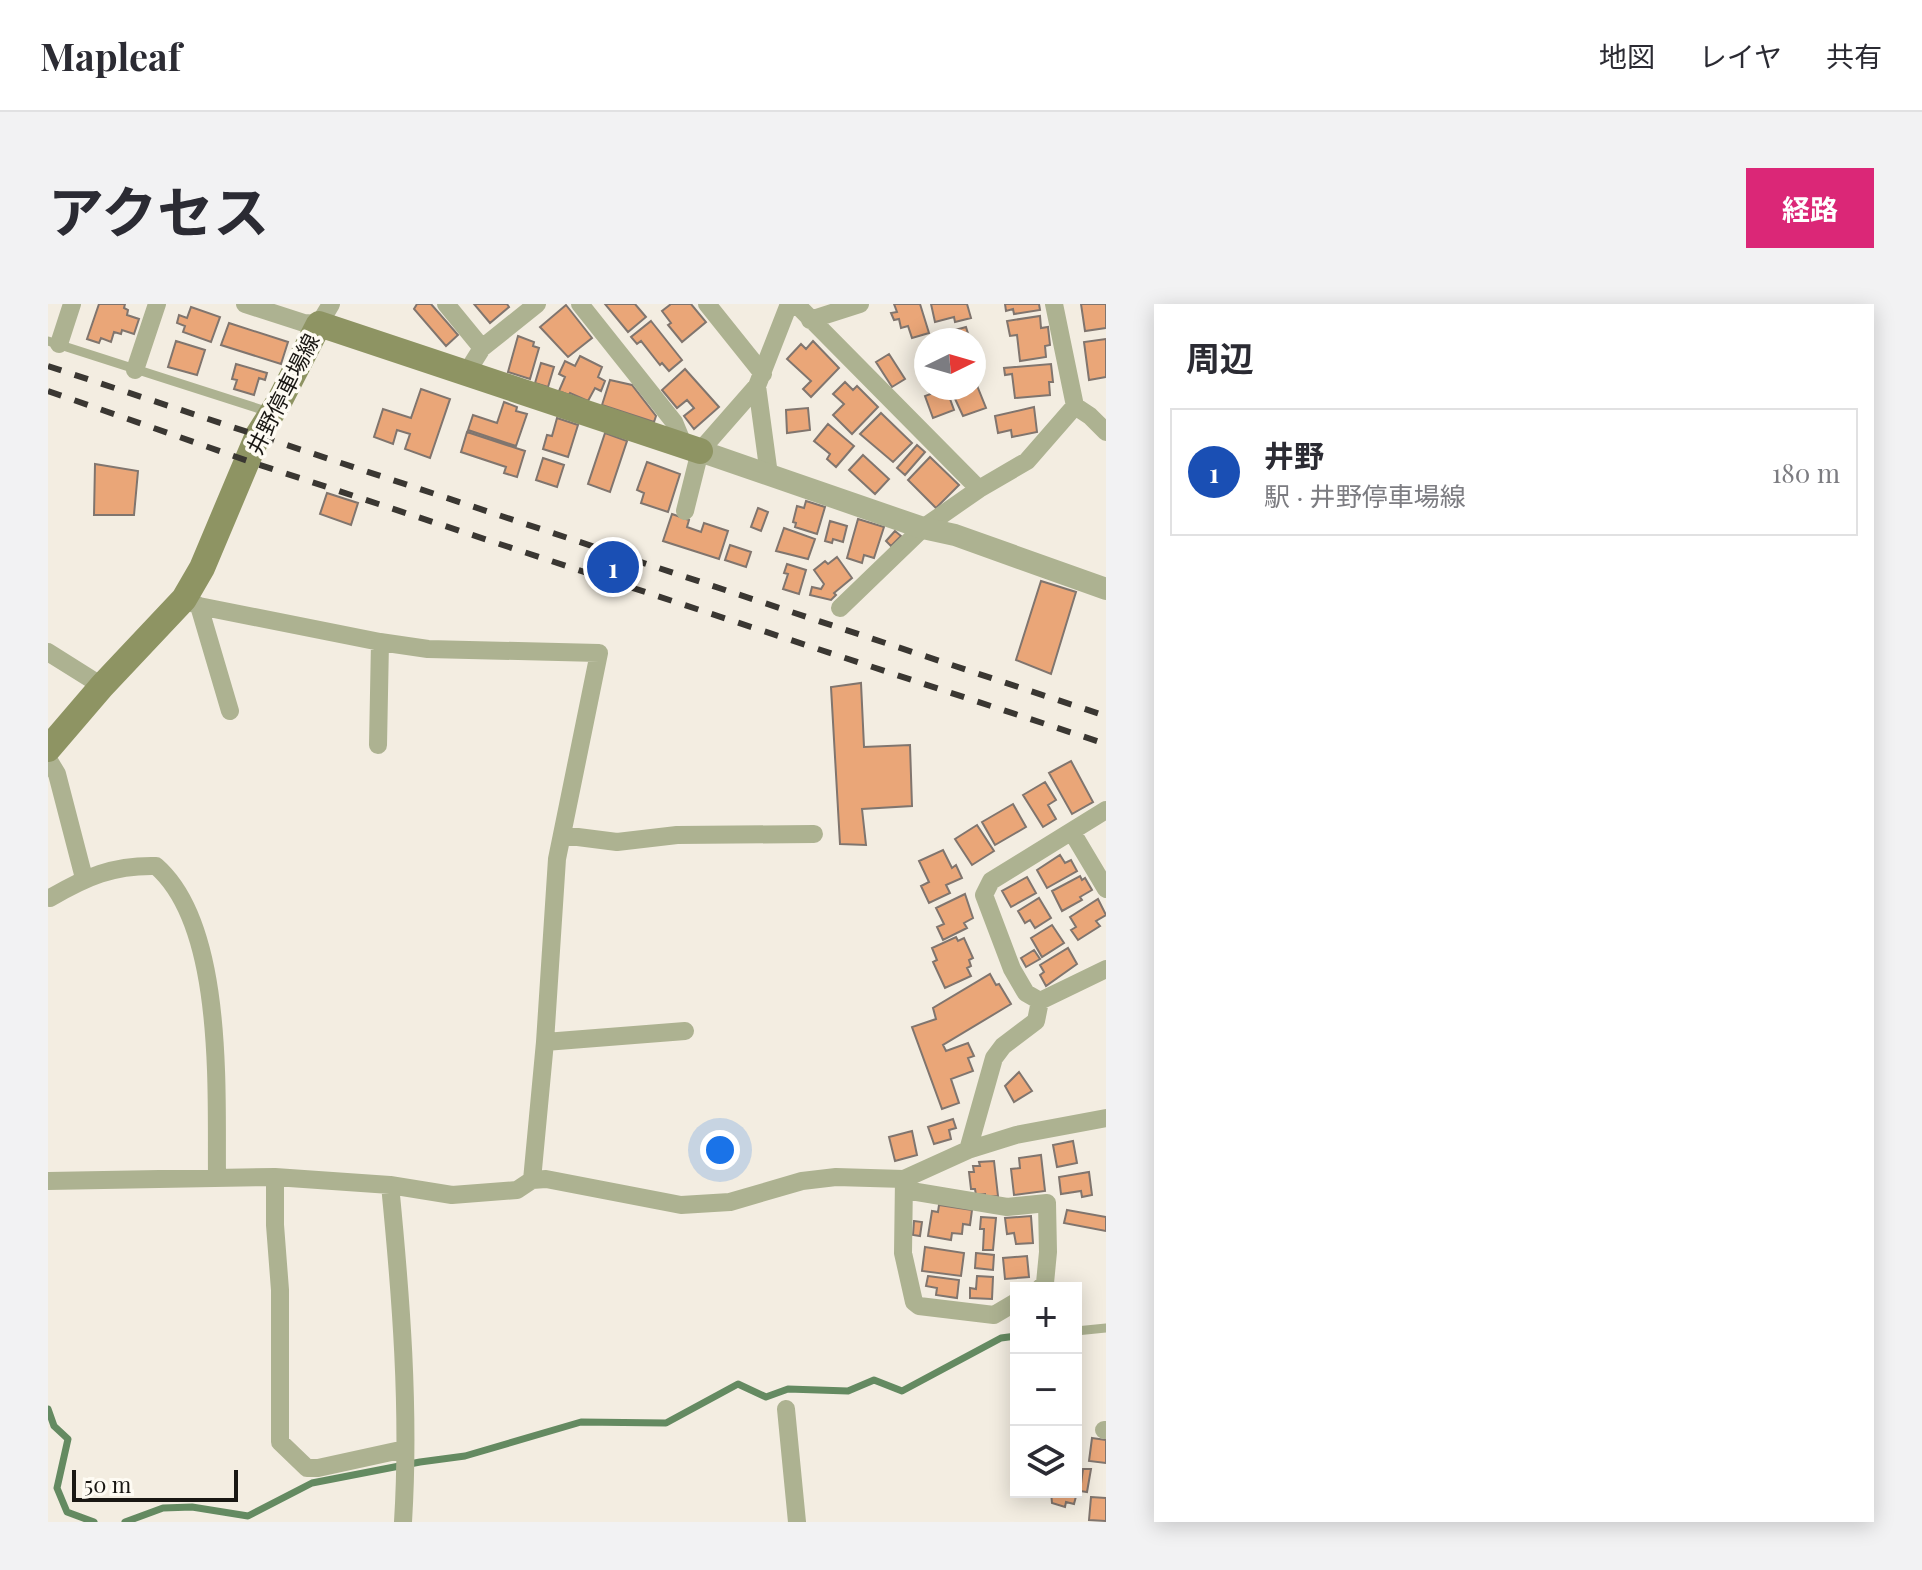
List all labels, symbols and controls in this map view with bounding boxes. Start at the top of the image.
text: Mapleaf [40,30,181,81]
text: 地図 [1599,37,1655,74]
text: レイヤ [1699,37,1782,74]
text: 共有 [1826,37,1882,74]
button: 経路 [1746,168,1874,248]
text: アクセス [48,172,269,247]
street label: 井野停車場線 [239,328,325,459]
north arrow [914,328,986,400]
text: 周辺 [1186,334,1254,380]
text: 井野 [1264,435,1324,475]
text: 1 [1209,455,1219,490]
text: 180 m [1772,455,1840,490]
text: 駅 · 井野停車場線 [1264,478,1466,513]
pin: 1 [587,537,639,597]
your location [700,1130,740,1170]
map controls [1010,1282,1082,1498]
button: + [1010,1282,1082,1354]
button: − [1010,1354,1082,1426]
button: layers [1010,1426,1082,1498]
scale bar [72,1466,238,1502]
text: 50 m [84,1469,131,1499]

